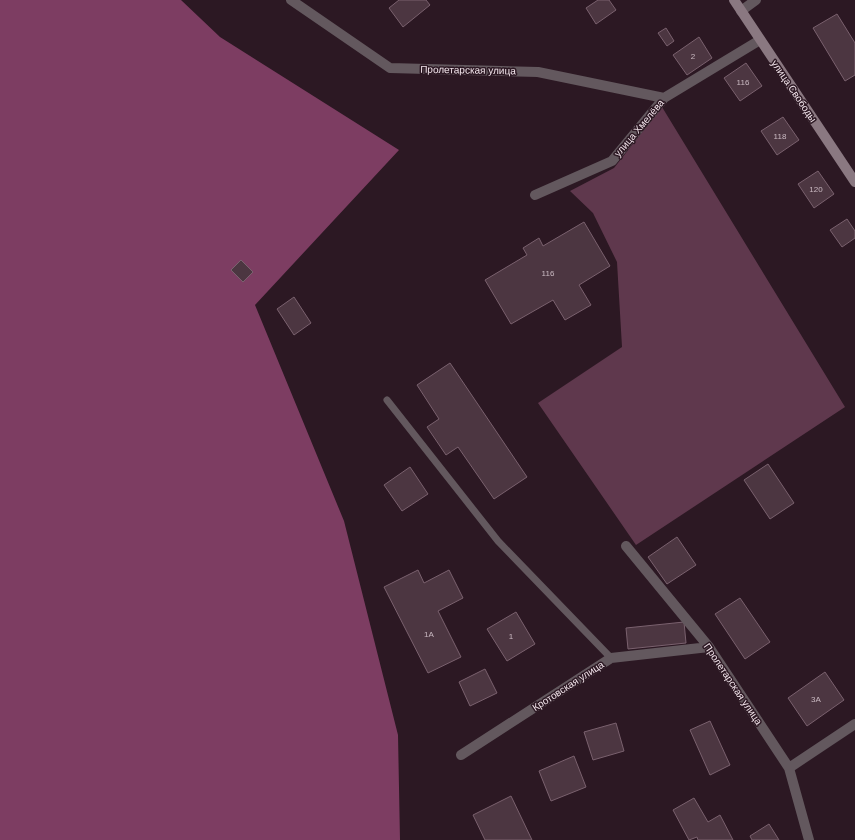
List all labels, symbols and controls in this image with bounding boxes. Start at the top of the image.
house number: 2 [691,52,696,61]
street label: улица Свободы [769,58,819,124]
street label: Пролетарская улица [420,64,516,76]
house number: 116 [737,78,750,87]
street label: улица Хмелёва [612,97,666,159]
house number: 118 [774,132,787,141]
house number: 120 [809,185,823,194]
house number: 116 [542,269,555,278]
house number: 1А [424,630,435,639]
house number: 1 [509,632,514,641]
street label: Пролетарская улица [702,641,765,727]
street label: Кротовская улица [530,659,606,713]
house number: 3А [811,695,822,704]

